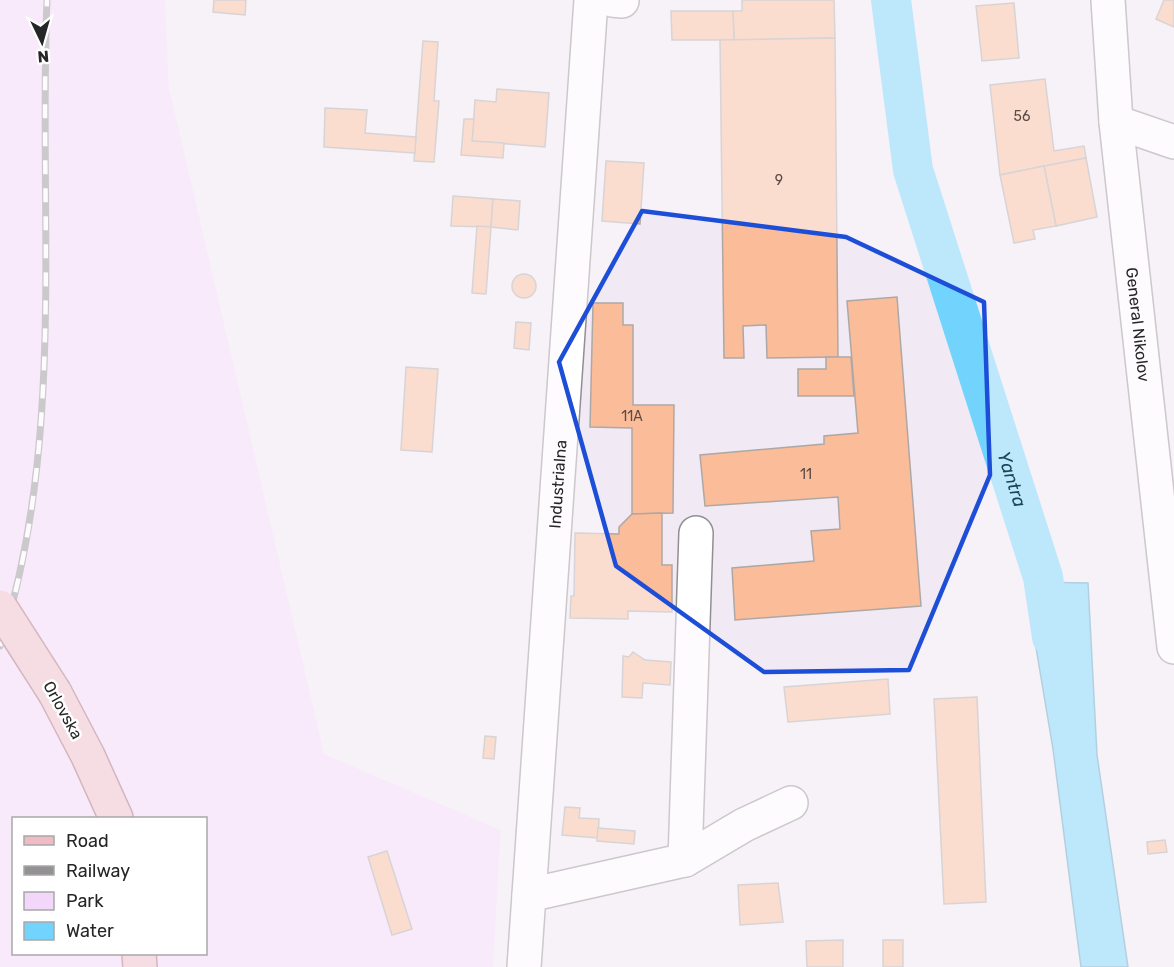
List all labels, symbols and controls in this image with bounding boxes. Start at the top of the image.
north arrow [12,12,72,72]
text: N [37,46,50,66]
house number: 56 [1014,108,1030,125]
house number: 9 [775,172,783,189]
street label: General Nikolov [1123,266,1154,383]
house number: 11А [621,408,643,425]
street label: Industrialna [545,439,570,529]
water label: Yantra [993,449,1031,510]
house number: 11 [800,466,812,483]
street label: Orlovska [39,678,87,742]
legend [12,817,207,955]
text: Road [66,830,109,852]
text: Railway [66,860,130,882]
text: Park [66,890,104,912]
text: Water [66,920,114,942]

